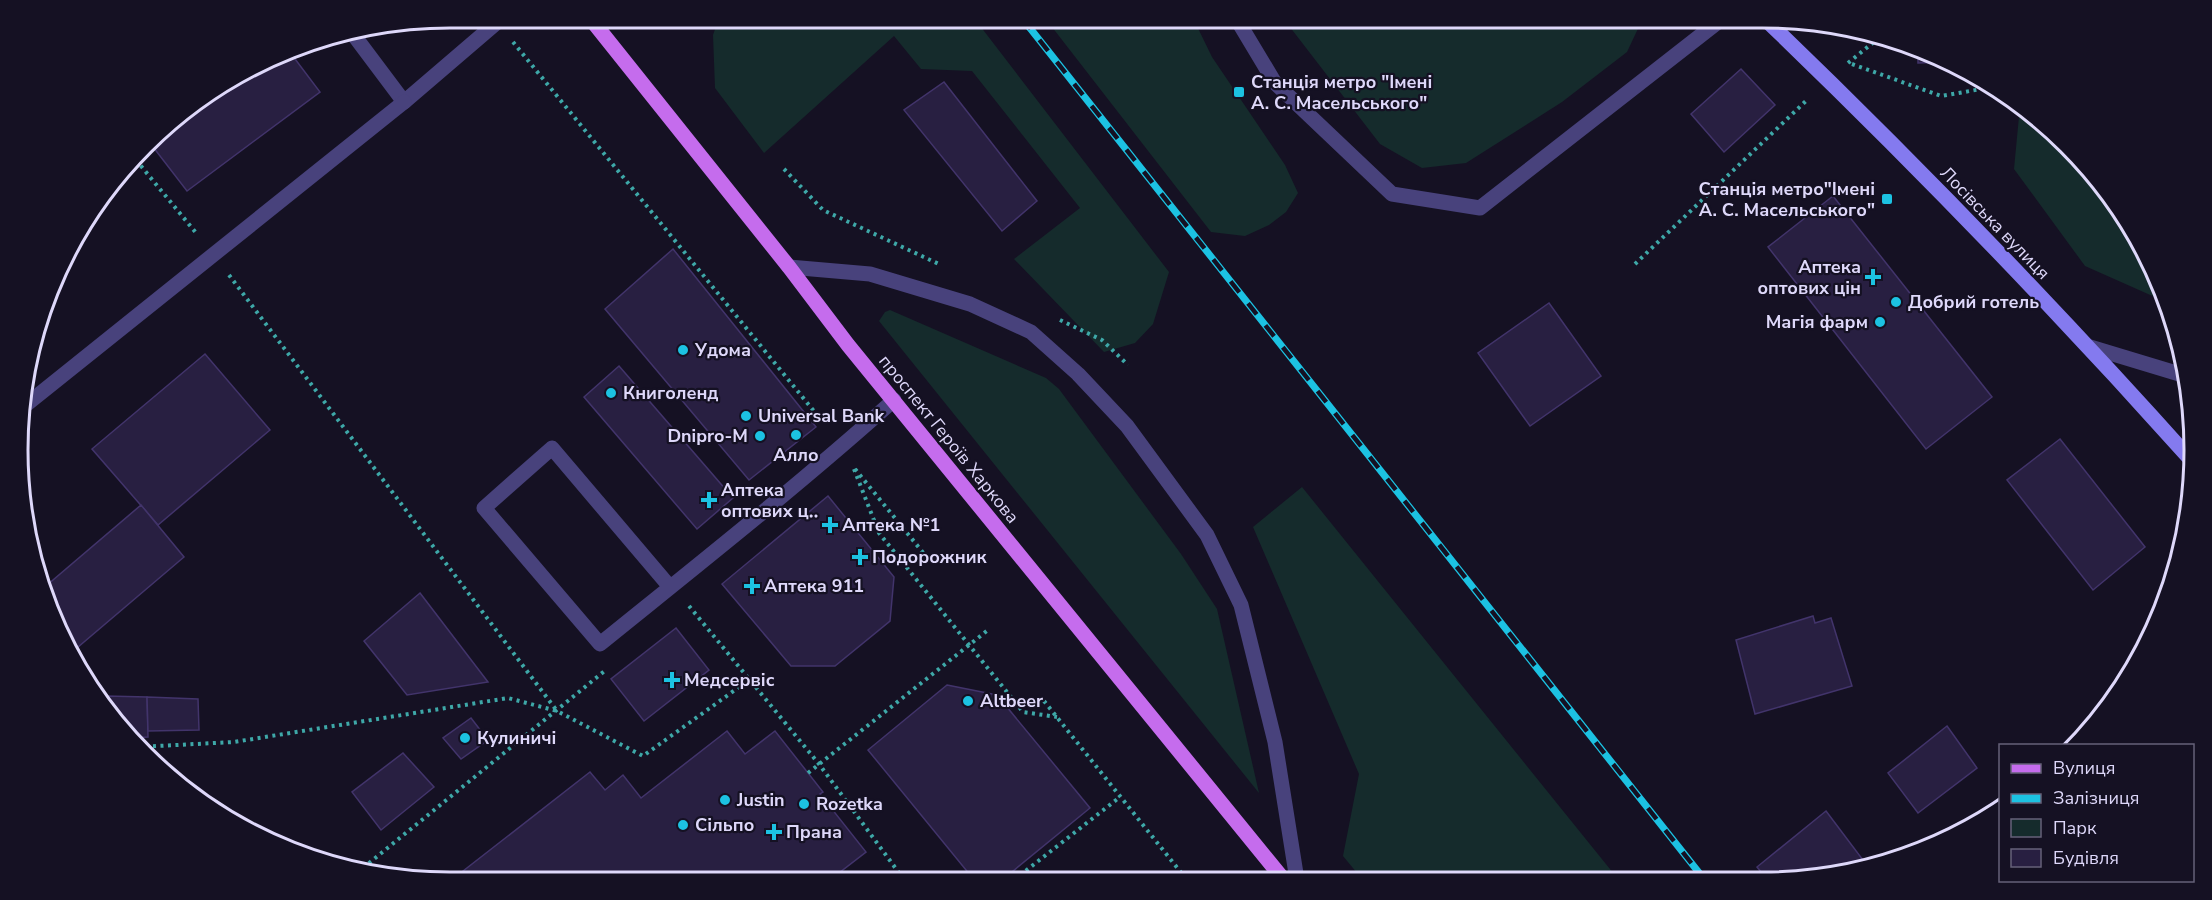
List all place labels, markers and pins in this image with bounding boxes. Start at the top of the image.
place label: Станція метро "Імені А. С. Масельського" [1251,70,1432,115]
marker: Станція метро "Імені А. С. Масельського" [1232,85,1246,99]
place label: Станція метро"Імені А. С. Масельського" [1698,177,1875,222]
marker: Станція метро"Імені А. С. Масельського" [1880,192,1894,206]
place label: Аптека оптових цін [1757,255,1861,300]
marker: Аптека оптових цін [1866,270,1880,284]
place label: Добрий готель [1908,290,2039,314]
marker: Добрий готель [1889,295,1903,309]
place label: Магія фарм [1766,310,1868,334]
marker: Магія фарм [1873,315,1887,329]
place label: Удома [694,338,751,362]
marker: Удома [676,343,690,357]
place label: Книголенд [623,381,718,405]
marker: Книголенд [604,386,618,400]
place label: Universal Bank [758,404,884,428]
marker: Universal Bank [739,409,753,423]
place label: Dnipro-M [667,424,748,448]
marker: Алло [789,428,803,442]
marker: Dnipro-M [753,429,767,443]
place label: Алло [773,443,819,467]
place label: Аптека оптових ц‥ [721,478,818,523]
marker: Аптека оптових ц‥ [702,493,716,507]
place label: Аптека №1 [842,513,940,537]
marker: Аптека №1 [823,518,837,532]
place label: Подорожник [872,545,988,569]
marker: Подорожник [853,550,867,564]
place label: Аптека 911 [764,574,864,598]
marker: Аптека 911 [745,579,759,593]
place label: Медсервіс [684,668,775,692]
marker: Медсервіс [665,673,679,687]
place label: Altbeer [980,689,1043,713]
marker: Altbeer [961,694,975,708]
place label: Кулиничі [477,726,556,750]
marker: Кулиничі [458,731,472,745]
place label: Justin [736,788,785,812]
place label: Rozetka [816,792,883,816]
marker: Justin [718,793,732,807]
marker: Rozetka [797,797,811,811]
place label: Сільпо [695,813,754,837]
marker: Сільпо [676,818,690,832]
place label: Прана [786,820,842,844]
marker: Прана [767,825,781,839]

